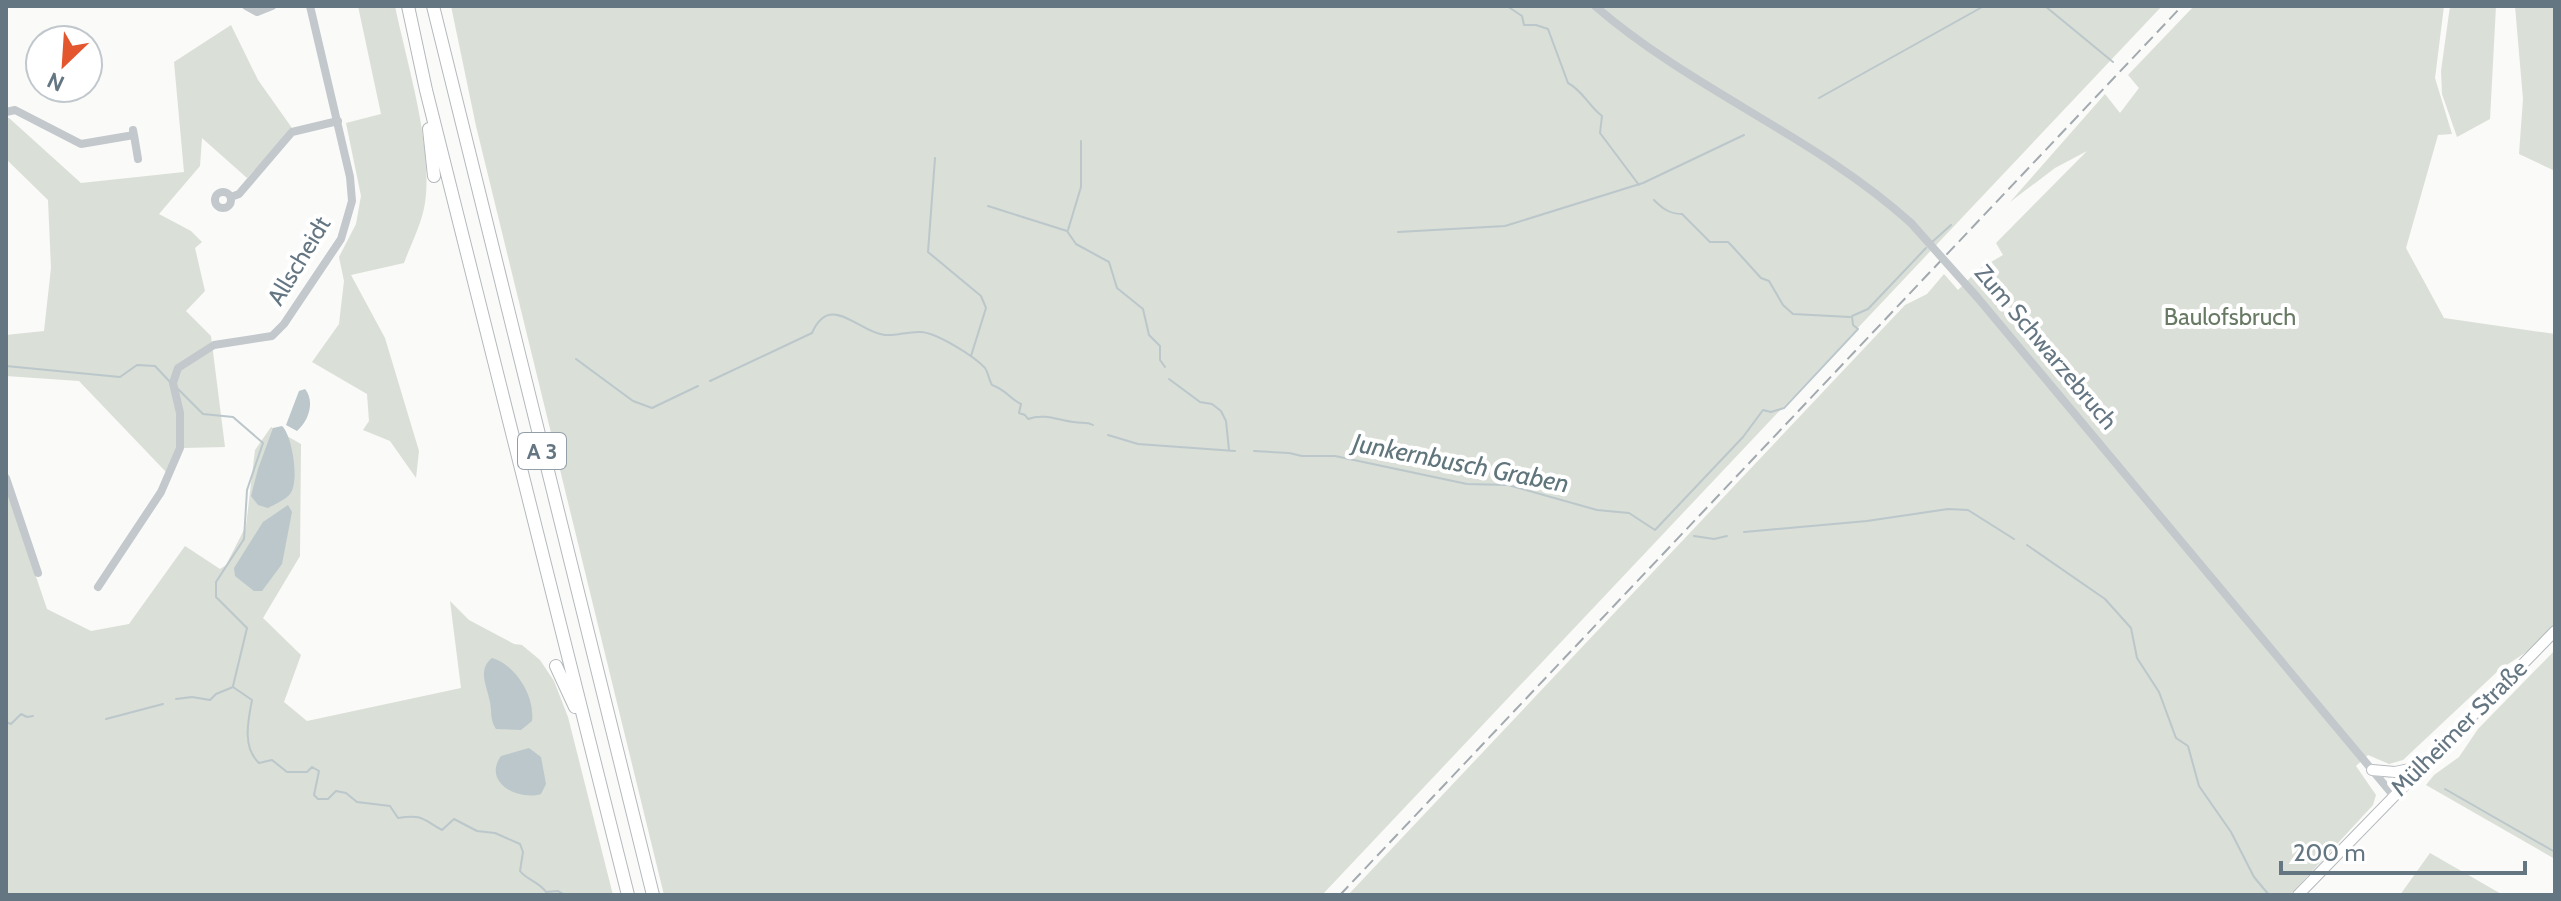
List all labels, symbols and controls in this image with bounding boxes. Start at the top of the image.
north arrow [24,24,104,104]
text: N [43,66,69,97]
street label: Allscheidt [261,211,336,310]
street label: Zum Schwarzebruch [1969,258,2124,435]
park label: Baulofsbruch [2164,302,2296,331]
water label: Junkernbusch Graben [1348,426,1572,500]
road number: A 3 [518,433,566,469]
street label: Mülheimer Straße [2384,653,2533,802]
scale bar [2281,825,2525,875]
text: 200 m [2293,838,2366,867]

